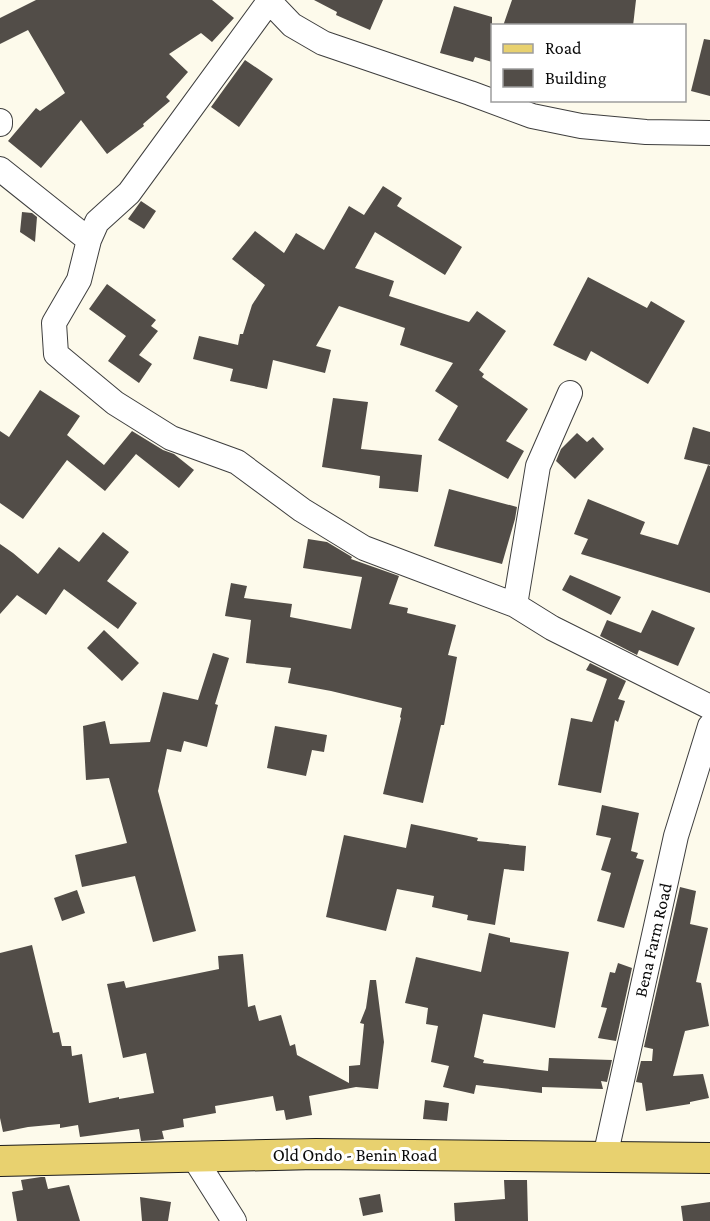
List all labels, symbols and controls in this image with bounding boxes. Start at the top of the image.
legend [491,24,686,102]
text: Road [545,38,582,58]
text: Building [545,68,607,88]
street label: Bena Farm Road [630,880,676,999]
street label: Old Ondo - Benin Road [273,1145,438,1165]

